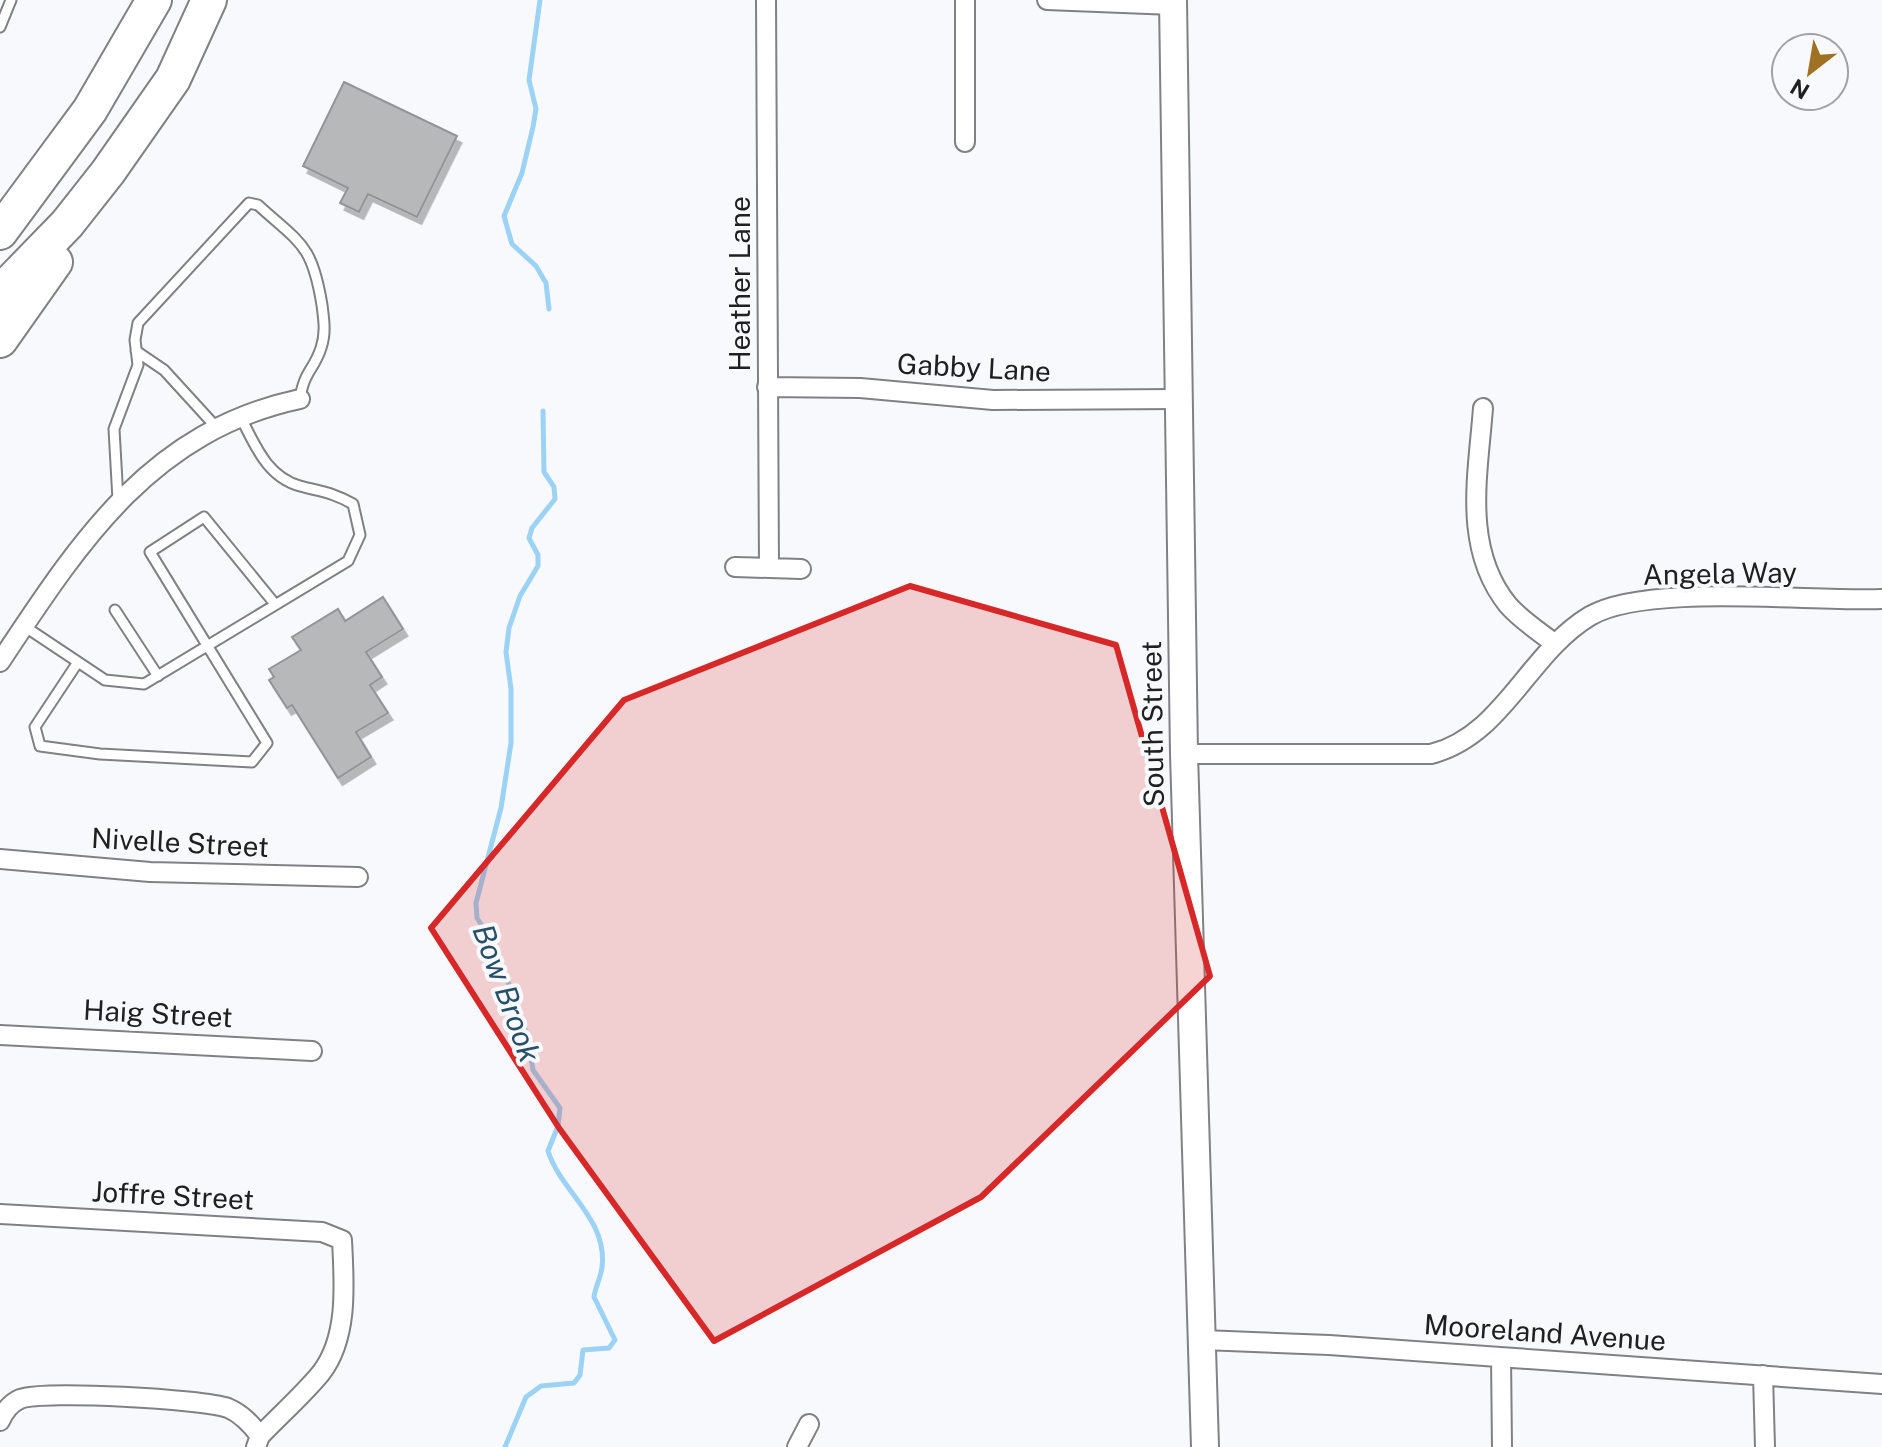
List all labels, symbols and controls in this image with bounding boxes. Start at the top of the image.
north arrow [1770,32,1850,112]
text: N [1786,74,1814,105]
street label: Heather Lane [723,196,756,372]
street label: Gabby Lane [896,346,1052,388]
street label: Angela Way [1643,555,1797,591]
street label: South Street [1134,641,1170,807]
street label: Nivelle Street [90,821,270,863]
water label: Bow Brook [465,919,549,1068]
street label: Haig Street [82,993,234,1033]
street label: Joffre Street [91,1174,255,1216]
street label: Mooreland Avenue [1423,1307,1667,1357]

